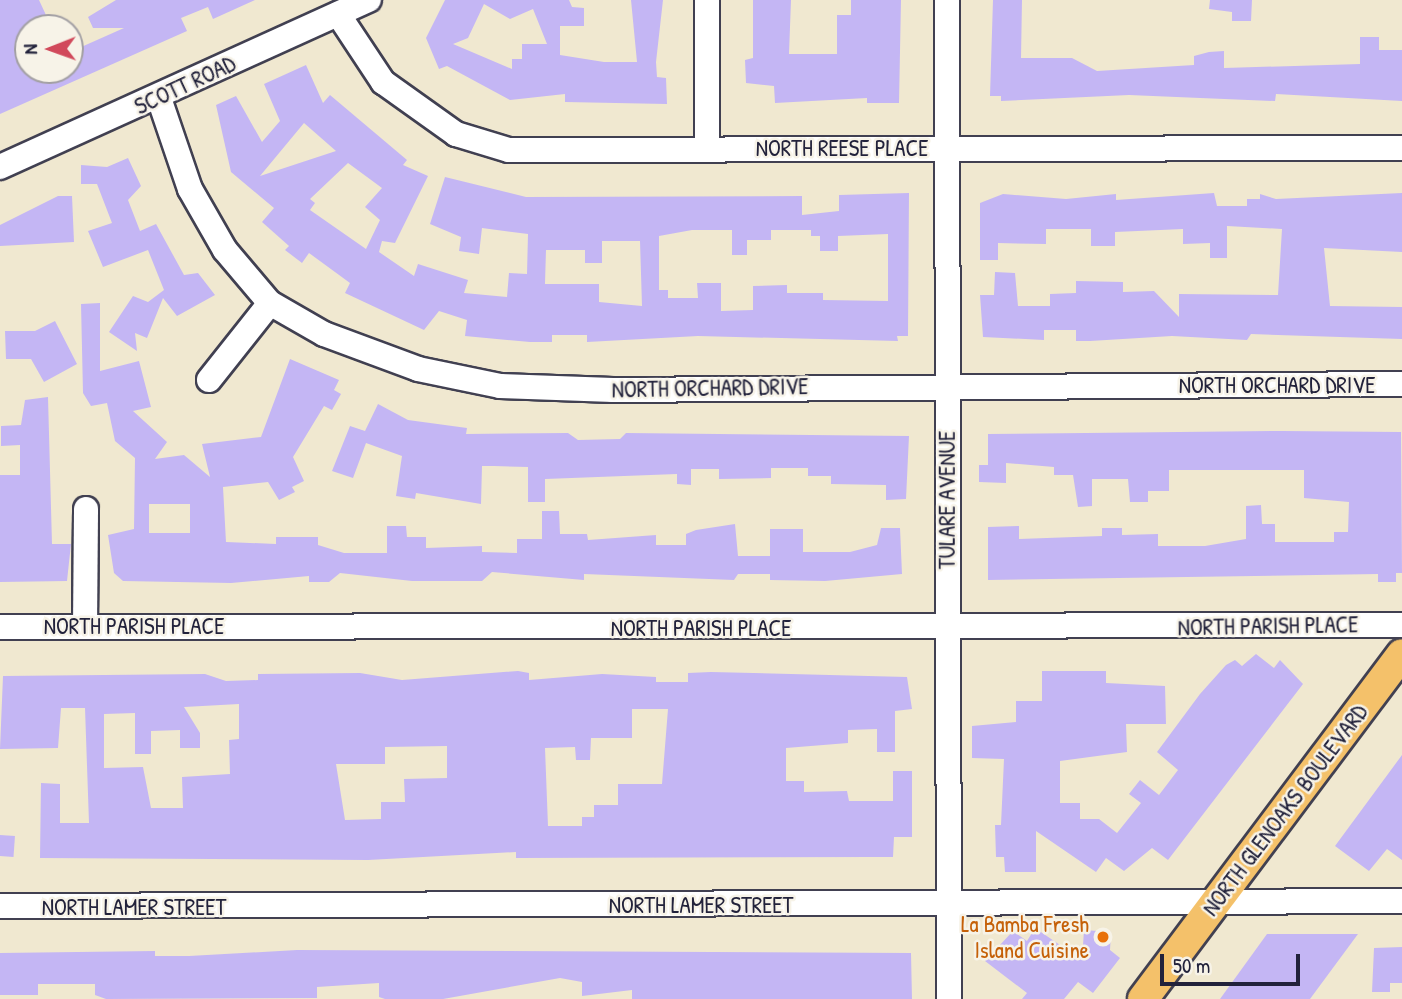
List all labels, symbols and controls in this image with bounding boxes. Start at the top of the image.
north arrow [14,14,84,84]
text: N [17,44,43,55]
street label: SCOTT ROAD [130,50,240,120]
street label: NORTH REESE PLACE [756,134,928,162]
street label: NORTH ORCHARD DRIVE [1179,371,1375,399]
street label: NORTH ORCHARD DRIVE [611,372,809,404]
street label: TULARE AVENUE [933,431,961,569]
street label: NORTH PARISH PLACE [1177,611,1359,641]
street label: NORTH PARISH PLACE [44,612,224,640]
street label: NORTH PARISH PLACE [611,614,791,642]
street label: NORTH GLENOAKS BOULEVARD [1196,699,1374,921]
street label: NORTH LAMER STREET [609,891,793,919]
street label: NORTH LAMER STREET [42,893,226,921]
place label: La Bamba Fresh Island Cuisine [961,910,1089,964]
marker: La Bamba Fresh Island Cuisine [1095,929,1111,945]
scale bar [1164,940,1304,984]
text: 50 m [1173,951,1210,980]

